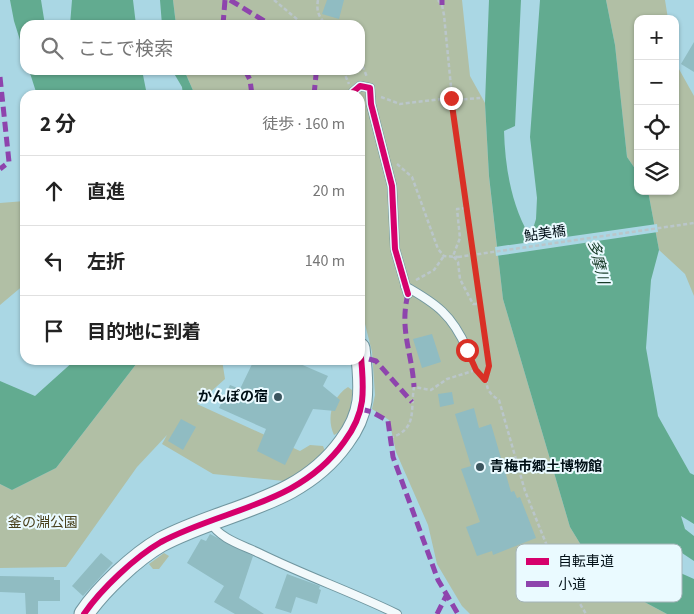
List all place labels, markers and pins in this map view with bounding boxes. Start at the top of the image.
place label: かんぽの宿 [198,387,268,407]
marker: かんぽの宿 [272,391,284,403]
place label: 青梅市郷土博物館 [490,457,602,477]
marker: 青梅市郷土博物館 [474,461,486,473]

